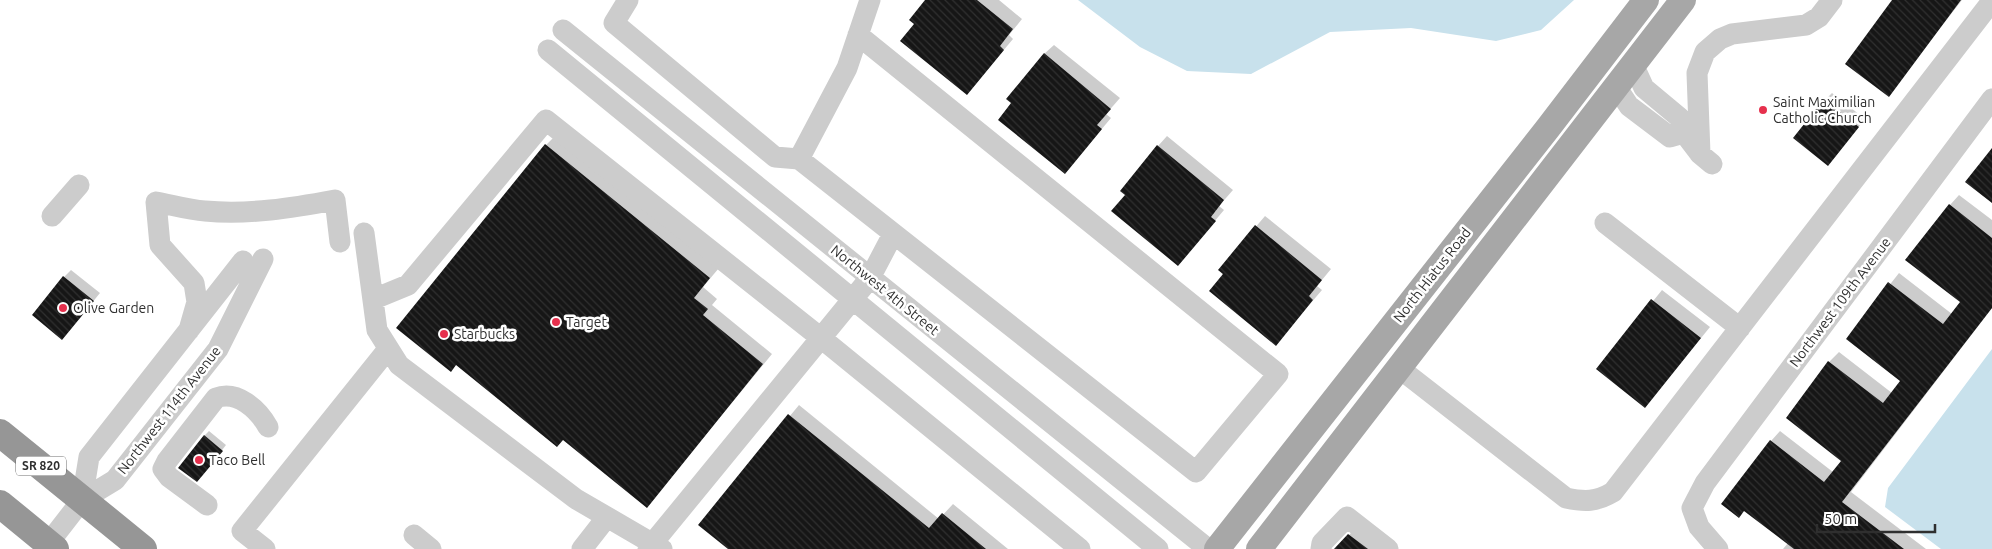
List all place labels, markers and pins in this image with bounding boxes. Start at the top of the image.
place label: Saint Maximilian Catholic Church [1773,94,1875,126]
marker: Saint Maximilian Catholic Church [1757,104,1769,116]
place label: Olive Garden [73,300,154,316]
marker: Olive Garden [57,302,69,314]
place label: Target [566,314,608,330]
marker: Target [550,316,562,328]
place label: Starbucks [454,326,515,342]
marker: Starbucks [438,328,450,340]
place label: Taco Bell [209,452,266,468]
marker: Taco Bell [193,454,205,466]

